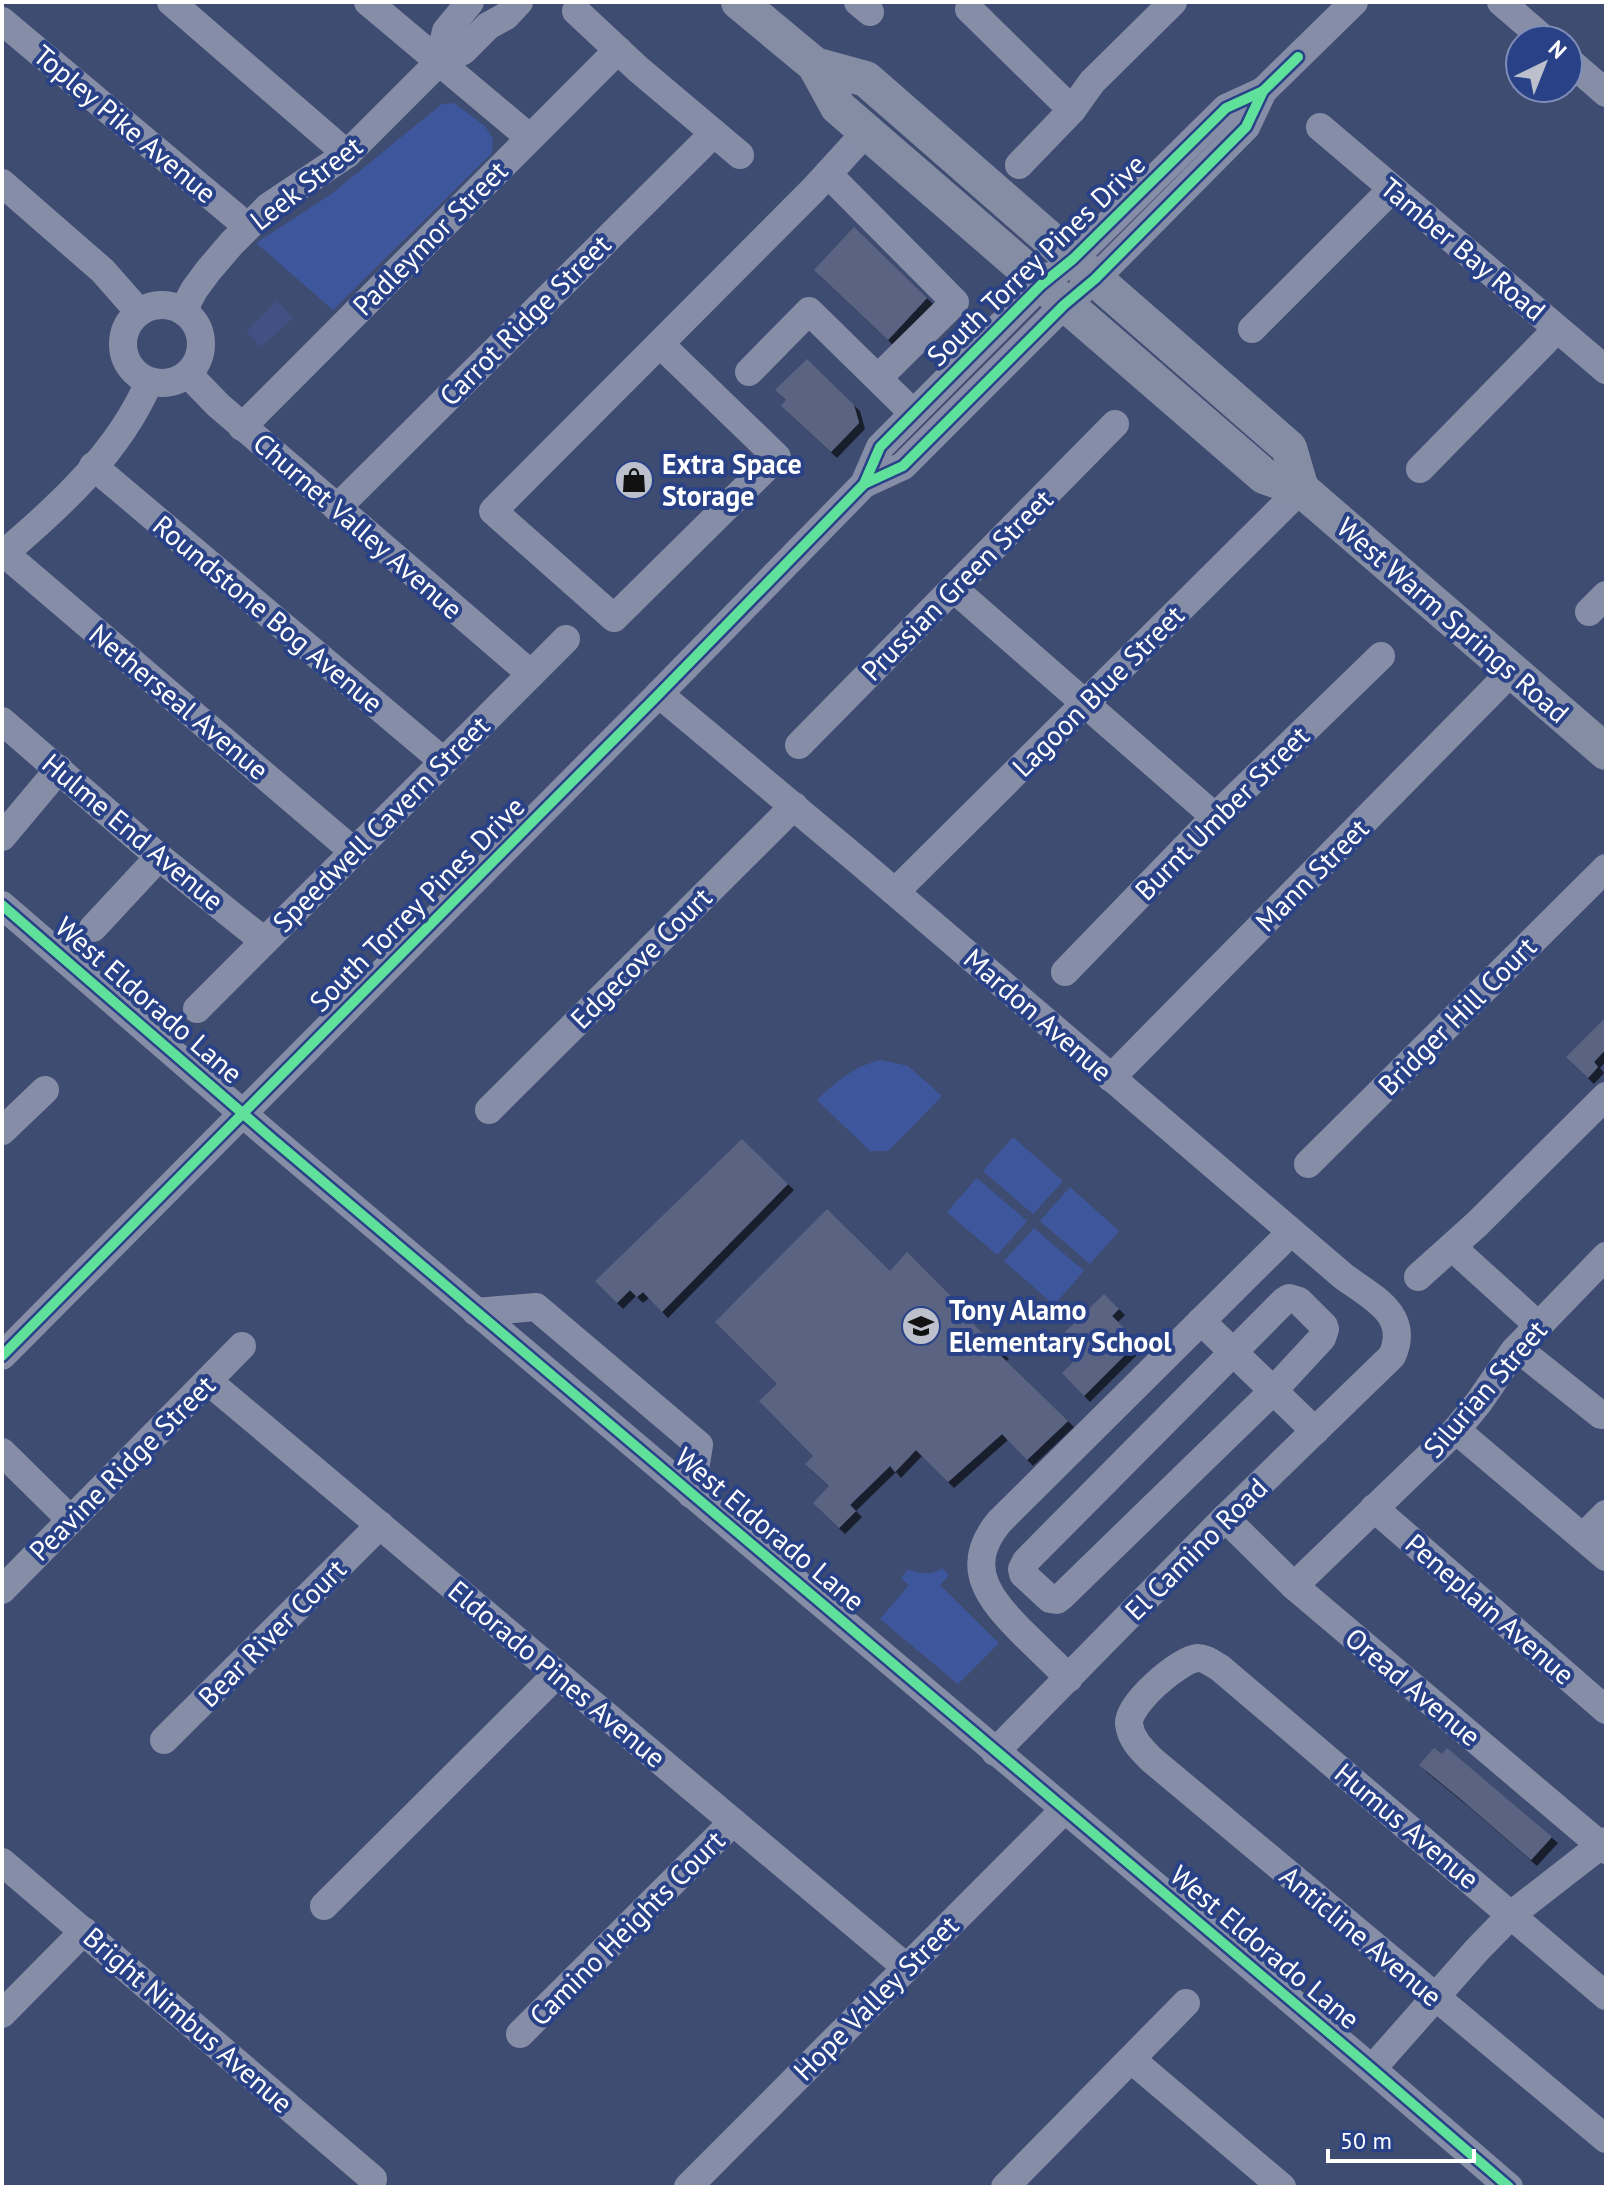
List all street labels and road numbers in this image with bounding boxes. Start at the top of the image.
street label: Topley Pike Avenue [26,36,225,211]
street label: Leek Street [242,127,370,238]
street label: South Torrey Pines Drive [918,146,1153,374]
street label: Padleymor Street [344,152,515,323]
street label: Tamber Bay Road [1373,169,1554,329]
street label: Carrot Ridge Street [431,226,619,413]
street label: Churnet Valley Avenue [246,424,471,627]
street label: Prussian Green Street [853,481,1061,688]
street label: Roundstone Bog Avenue [146,506,391,721]
street label: West Warm Springs Road [1329,509,1577,731]
street label: Lagoon Blue Street [1004,596,1192,785]
street label: Netherseal Avenue [82,616,277,788]
street label: Speedwell Cavern Street [264,707,497,940]
street label: Burnt Umber Street [1127,717,1317,908]
street label: Hulme End Avenue [35,745,232,918]
street label: South Torrey Pines Drive [301,788,532,1019]
street label: Mann Street [1247,810,1377,939]
street label: Edgecove Court [562,879,720,1036]
street label: West Eldorado Lane [48,908,251,1091]
street label: Bridger Hill Court [1369,928,1544,1103]
street label: Mardon Avenue [956,940,1120,1089]
street label: Silurian Street [1415,1312,1555,1465]
street label: Peavine Ridge Street [21,1366,223,1568]
street label: West Eldorado Lane [668,1438,873,1619]
street label: El Camino Road [1116,1469,1275,1628]
street label: Peneplain Avenue [1398,1525,1583,1692]
street label: Bear River Court [190,1550,354,1715]
street label: Eldorado Pines Avenue [441,1572,674,1775]
street label: Oread Avenue [1338,1619,1489,1754]
street label: Humus Avenue [1327,1754,1487,1897]
street label: Camino Heights Court [521,1822,733,2033]
street label: West Eldorado Lane [1163,1856,1368,2037]
street label: Anticline Avenue [1273,1857,1450,2014]
street label: Hope Valley Street [785,1907,967,2088]
street label: Bright Nimbus Avenue [76,1918,301,2121]

